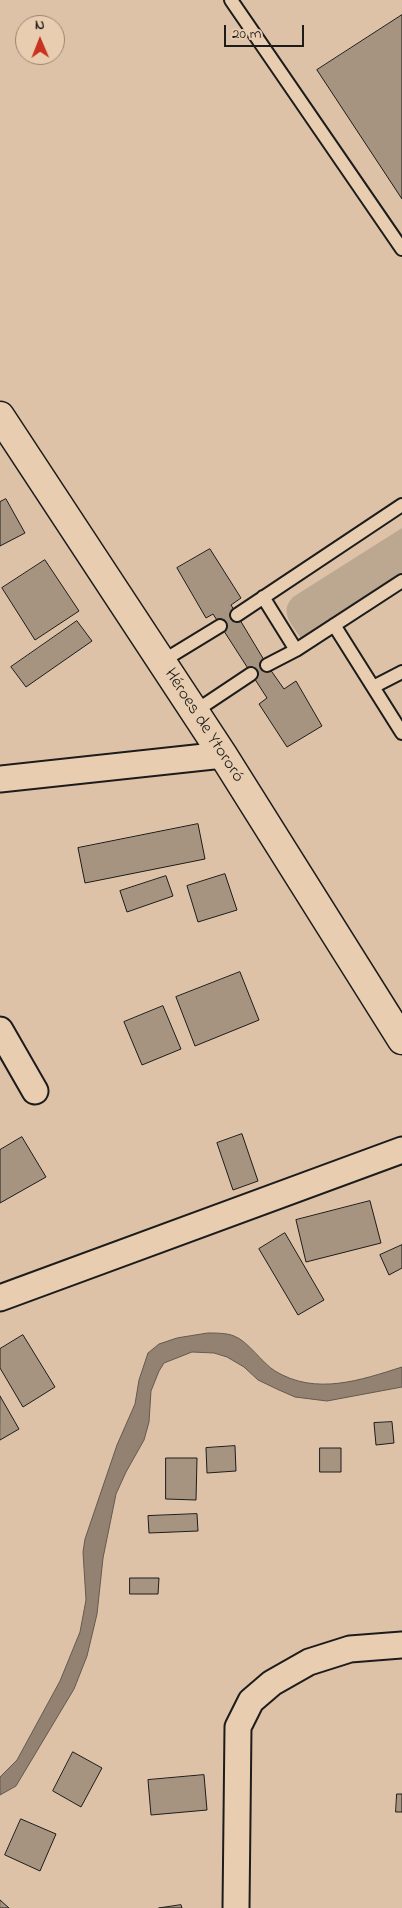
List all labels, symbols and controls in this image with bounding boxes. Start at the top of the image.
north arrow [15,15,65,65]
text: N [35,15,45,36]
scale bar [227,15,307,47]
text: 20 m [232,23,261,45]
street label: Héroes de Ytororó [158,665,248,787]

